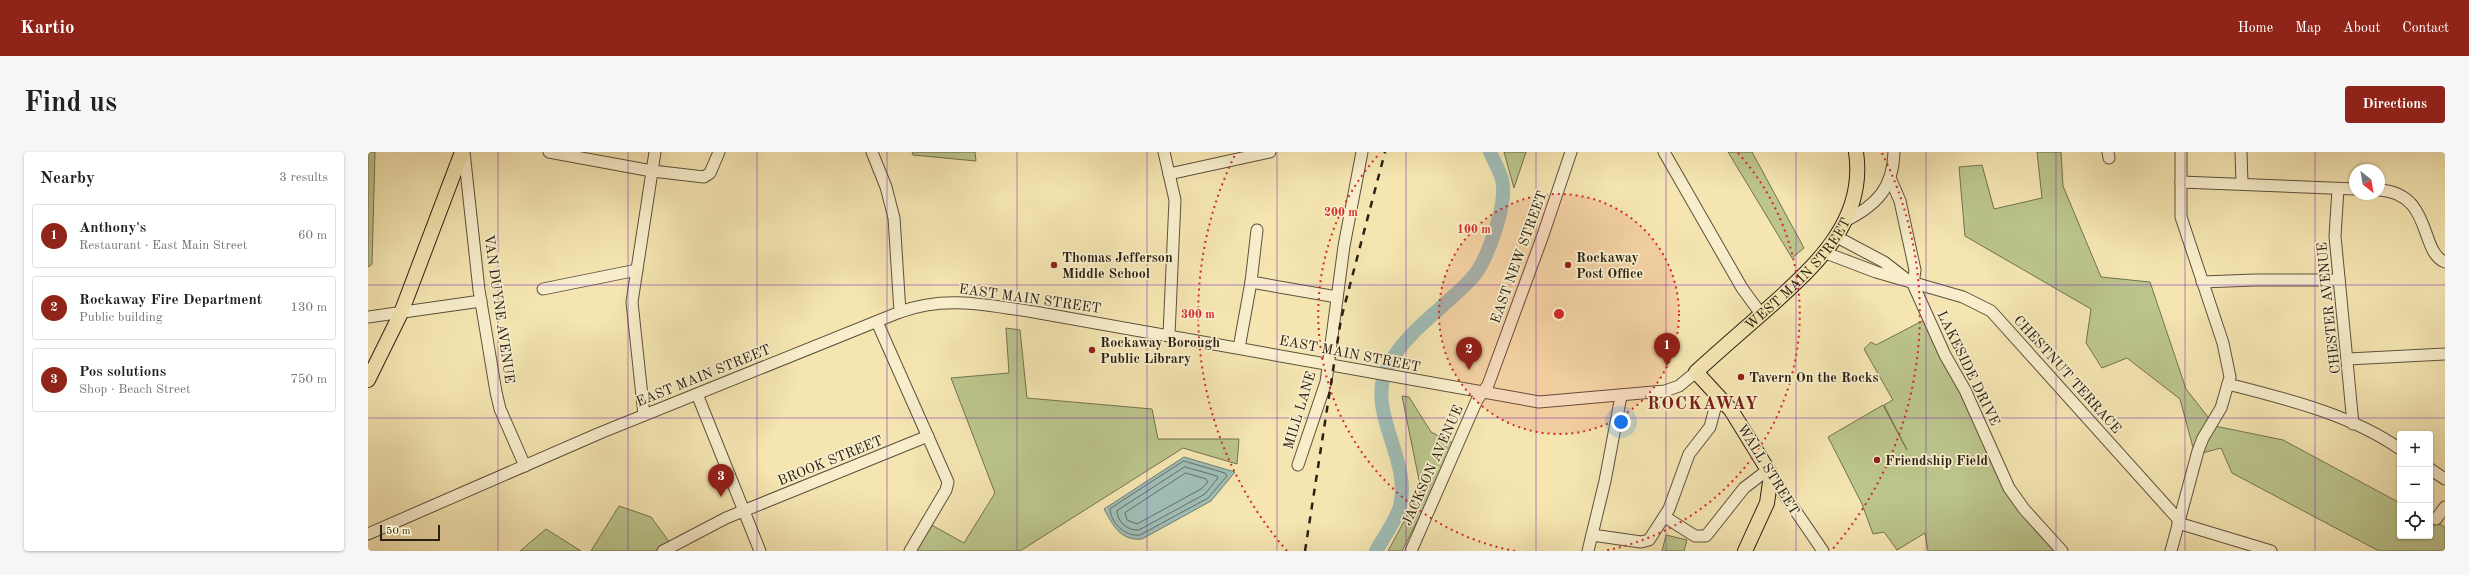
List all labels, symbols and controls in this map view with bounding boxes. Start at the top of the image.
text: Kartio [20,19,75,38]
text: Home [2238,21,2273,35]
text: Map [2295,21,2321,35]
text: About [2343,21,2380,35]
text: Contact [2402,21,2449,35]
button: Directions [2345,86,2445,123]
text: Find us [24,90,117,118]
north arrow [2349,164,2385,200]
text: Nearby [40,170,95,187]
text: 3 results [279,171,328,184]
street label: EAST NEW STREET [1488,189,1550,326]
text: 200 m [1324,207,1358,219]
street label: WEST MAIN STREET [1743,216,1853,333]
text: Anthony's [79,221,146,236]
text: 100 m [1457,224,1491,236]
text: 1 [50,229,58,242]
text: 60 m [298,229,327,242]
street label: VAN DUYNE AVENUE [482,234,516,384]
text: Restaurant · East Main Street [79,239,247,252]
street label: CHESTER AVENUE [2315,241,2343,375]
place label: Thomas Jefferson Middle School [1062,251,1173,281]
place label: Rockaway Post Office [1576,251,1643,281]
marker: Thomas Jefferson Middle School [1049,260,1059,270]
marker: Rockaway Post Office [1563,260,1573,270]
street label: EAST MAIN STREET [958,282,1102,316]
text: Rockaway Fire Department [79,293,262,308]
text: 2 [50,301,58,314]
text: 130 m [290,301,327,314]
centre of rings [1552,307,1566,321]
text: 300 m [1181,309,1215,321]
street label: LAKESIDE DRIVE [1934,309,2002,428]
text: Public building [79,311,163,324]
street label: CHESTNUT TERRACE [2011,313,2124,436]
street label: EAST MAIN STREET [1278,333,1422,375]
pin: 1 [1654,333,1680,366]
place label: Rockaway Borough Public Library [1100,336,1220,366]
pin: 2 [1456,337,1482,370]
street label: EAST MAIN STREET [634,343,773,409]
marker: Rockaway Borough Public Library [1087,345,1097,355]
text: Pos solutions [79,365,166,380]
street label: MILL LANE [1282,370,1318,451]
place label: Tavern On the Rocks [1749,371,1879,385]
marker: Tavern On the Rocks [1736,372,1746,382]
text: 3 [50,373,58,386]
text: 750 m [290,373,327,386]
text: Shop · Beach Street [79,383,190,396]
district label: ROCKAWAY [1647,395,1759,413]
street label: JACKSON AVENUE [1400,403,1466,528]
your location [1611,412,1631,432]
street label: WALL STREET [1735,422,1802,517]
map controls [2397,431,2433,539]
button: + [2397,431,2433,467]
street label: BROOK STREET [776,433,885,488]
place label: Friendship Field [1885,454,1989,468]
marker: Friendship Field [1872,455,1882,465]
pin: 3 [708,464,734,497]
button: − [2397,467,2433,503]
button: locate [2397,503,2433,539]
scale bar [380,523,440,542]
text: 50 m [386,526,411,537]

